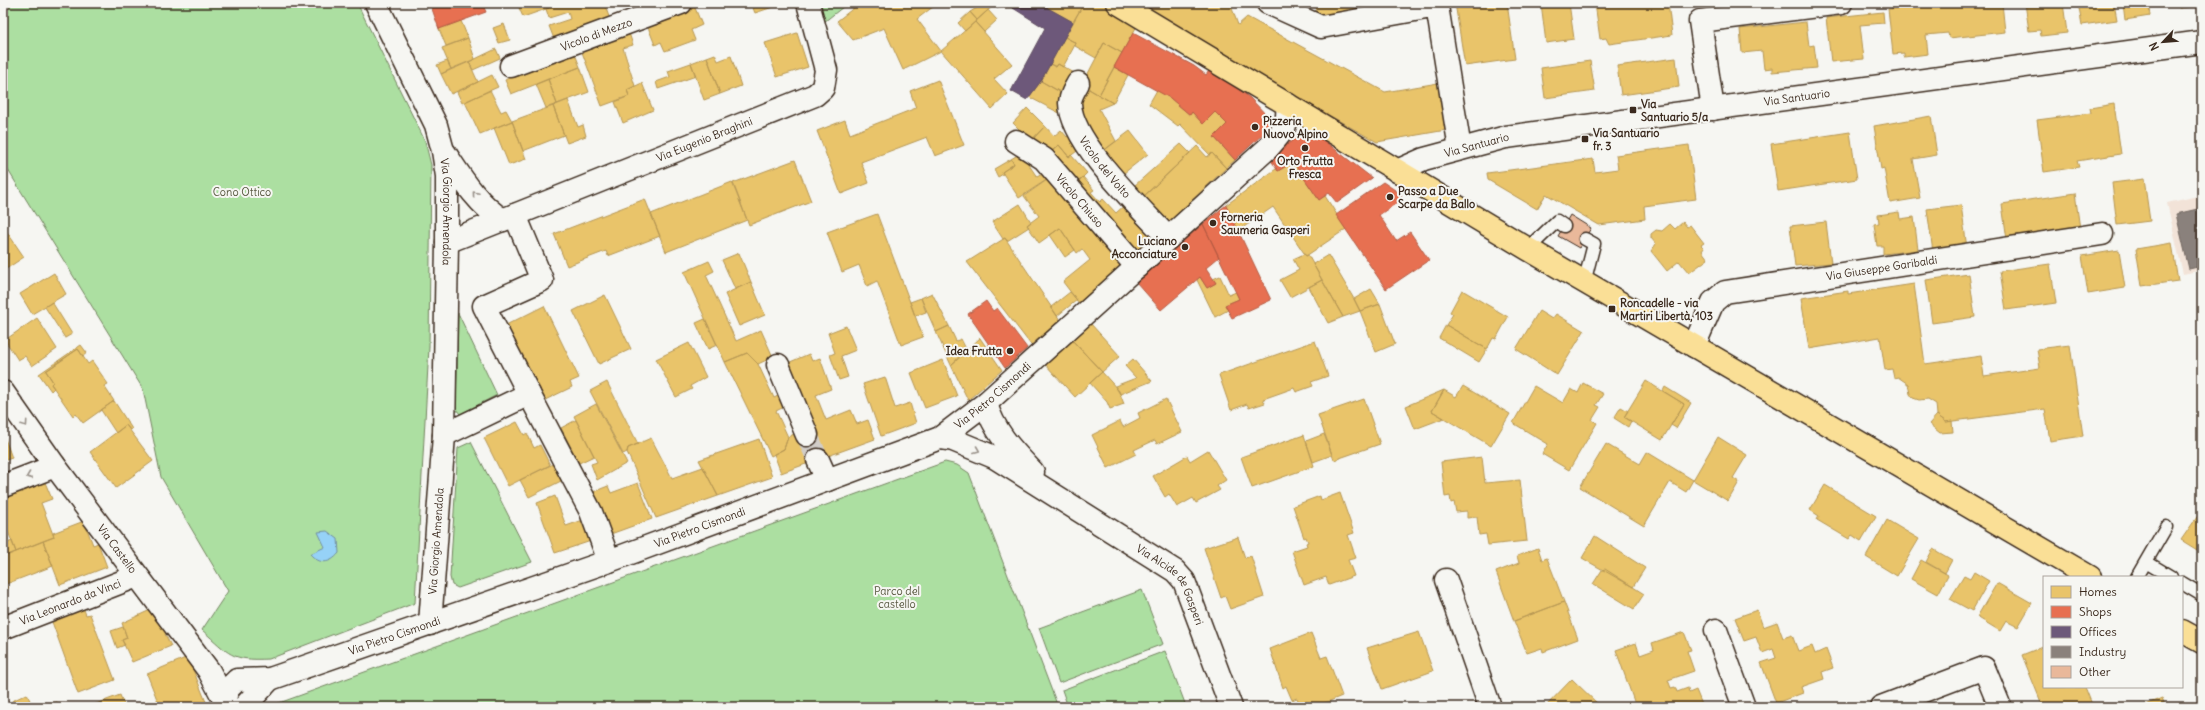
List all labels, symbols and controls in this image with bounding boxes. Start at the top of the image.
street label: Vicolo di Mezzo [559,15,634,54]
north arrow [2143,22,2183,62]
text: N [2146,40,2162,53]
street label: Via Santuario [1763,86,1831,109]
place label: Via Santuario 5/a [1641,97,1709,124]
marker: Via Santuario 5/a [1628,105,1638,115]
street label: Via Eugenio Braghini [654,114,754,165]
place label: Pizzeria Nuovo Alpino [1263,114,1328,142]
marker: Pizzeria Nuovo Alpino [1250,122,1260,132]
place label: Via Santuario fr. 3 [1592,126,1659,153]
street label: Via Santuario [1443,130,1511,160]
street label: Vicolo del Volto [1076,134,1134,201]
marker: Via Santuario fr. 3 [1580,134,1590,144]
marker: Orto Frutta Fresca [1300,143,1310,153]
place label: Orto Frutta Fresca [1277,154,1334,181]
street label: Via Giorgio Amendola [437,157,454,265]
street label: Vicolo Chiuso [1053,171,1107,230]
place label: Passo a Due Scarpe da Ballo [1398,184,1475,212]
park label: Cono Ottico [213,185,271,199]
one-way arrow [472,191,479,198]
marker: Passo a Due Scarpe da Ballo [1385,192,1395,202]
place label: Forneria Saumeria Gasperi [1221,210,1310,238]
marker: Forneria Saumeria Gasperi [1208,218,1218,228]
place label: Luciano Acconciature [1112,234,1177,261]
marker: Luciano Acconciature [1180,242,1190,252]
street label: Via Giuseppe Garibaldi [1825,252,1938,283]
place label: Roncadelle - via Martiri Libertà, 103 [1620,296,1713,323]
marker: Roncadelle - via Martiri Libertà, 103 [1607,304,1617,314]
place label: Idea Frutta [946,344,1003,358]
marker: Idea Frutta [1005,346,1015,356]
street label: Via Pietro Cismondi [951,359,1034,432]
one-way arrow [20,419,27,426]
one-way arrow [974,445,981,453]
one-way arrow [25,471,32,480]
street label: Via Giorgio Amendola [425,487,447,595]
street label: Via Pietro Cismondi [652,504,747,551]
street label: Via Castello [94,522,140,576]
street label: Via Alcide de Gasperi [1134,541,1207,627]
street label: Via Leonardo da Vinci [17,576,123,628]
legend [2043,576,2183,688]
park label: Parco del castello [874,584,920,611]
text: Homes [2079,584,2117,599]
text: Shops [2079,604,2112,619]
street label: Via Pietro Cismondi [347,613,442,658]
text: Offices [2079,624,2117,639]
text: Industry [2079,644,2126,659]
text: Other [2079,664,2111,679]

